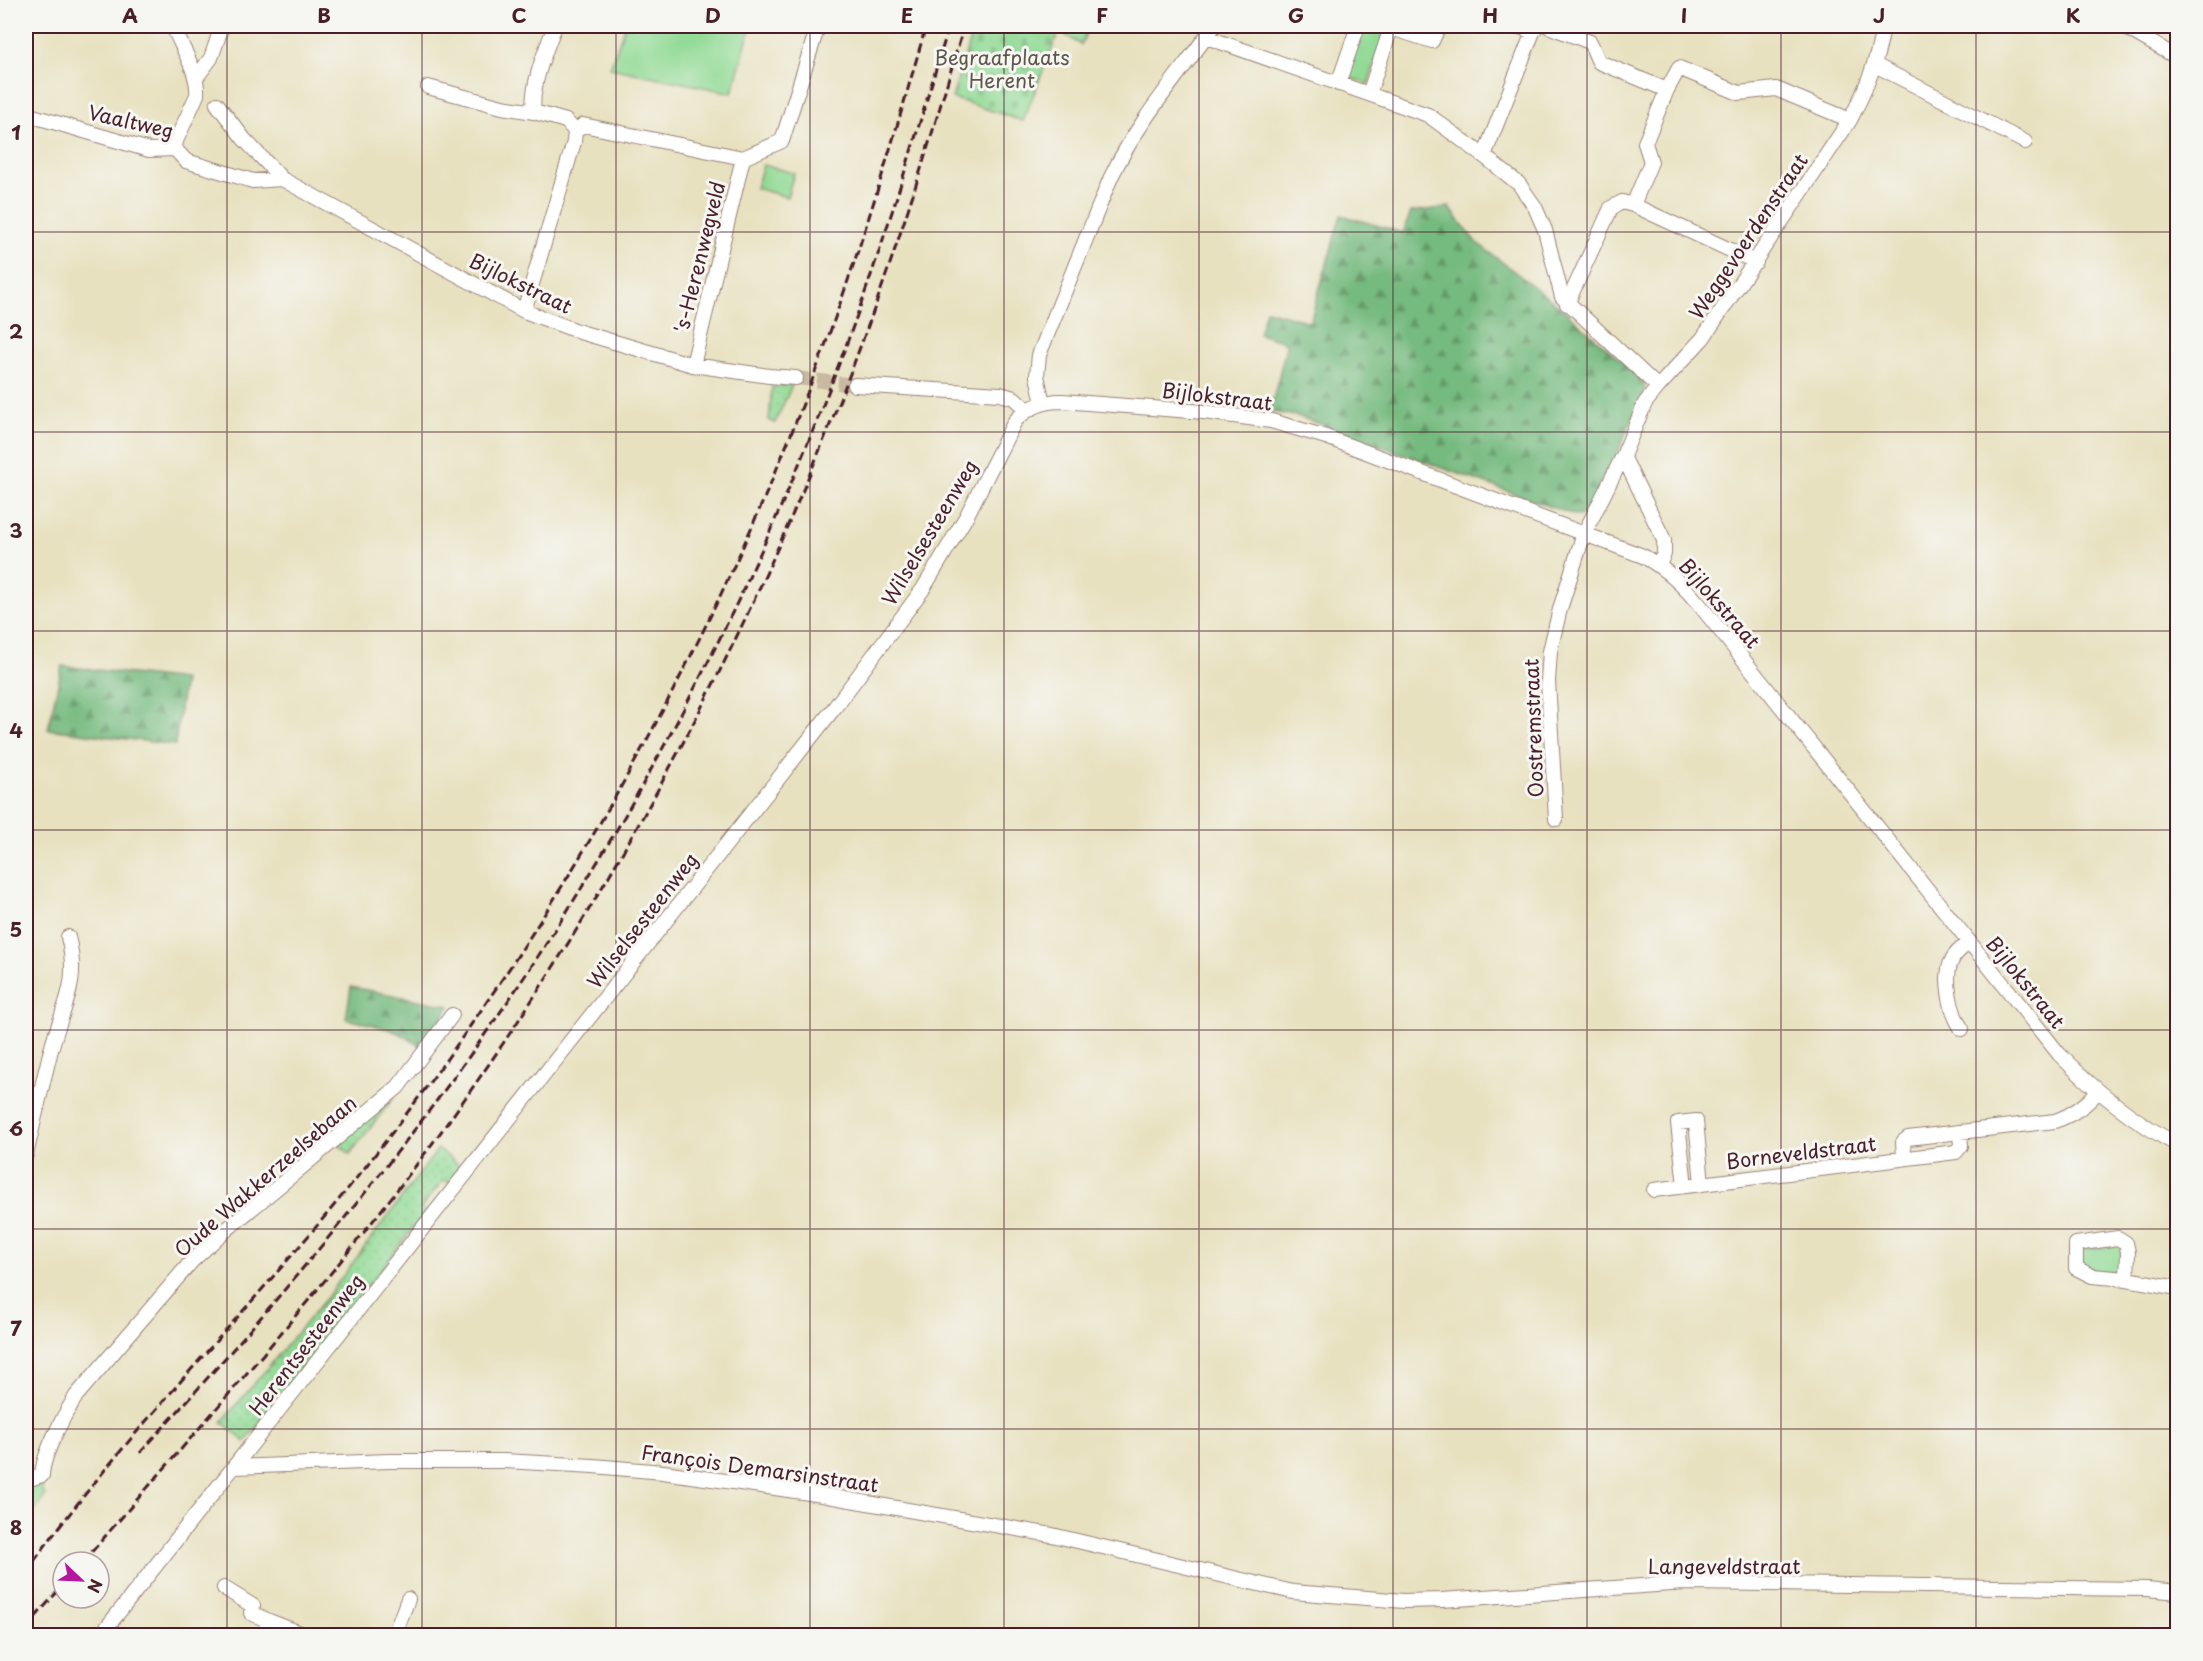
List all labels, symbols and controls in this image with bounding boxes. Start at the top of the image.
text: A [122,0,138,30]
text: B [317,0,331,30]
text: C [511,0,527,30]
text: D [705,0,721,30]
text: E [901,0,913,30]
text: F [1096,0,1108,30]
text: G [1288,0,1304,30]
text: H [1482,0,1498,30]
text: I [1681,0,1687,30]
text: J [1873,0,1885,30]
text: K [2066,0,2081,30]
park label: Begraafplaats Herent [934,42,1070,95]
street label: Vaaltweg [85,97,177,145]
text: 1 [11,117,21,147]
street label: Weggevoerdenstraat [1681,147,1815,325]
street label: 's-Herenwegveld [666,178,732,336]
street label: Bijlokstraat [464,245,578,321]
text: 2 [9,316,23,346]
street label: Bijlokstraat [1160,374,1274,418]
street label: Wilselsesteenweg [873,453,985,611]
text: 3 [9,515,23,545]
street label: Bijlokstraat [1672,551,1768,655]
street label: Oostremstraat [1516,658,1550,798]
text: 4 [9,715,23,745]
street label: Wilselsesteenweg [579,845,705,995]
text: 5 [10,914,22,944]
street label: Bijlokstraat [1979,929,2073,1035]
street label: Oude Wakkerzeelsebaan [167,1088,363,1264]
text: 6 [9,1113,23,1143]
street label: Borneveldstraat [1724,1128,1878,1176]
street label: Herentsesteenweg [241,1267,371,1421]
text: 7 [10,1313,22,1343]
street label: François Demarsinstraat [639,1436,881,1500]
text: 8 [10,1512,22,1542]
north arrow [51,1550,111,1610]
street label: Langeveldstraat [1648,1551,1800,1581]
text: N [82,1576,109,1597]

